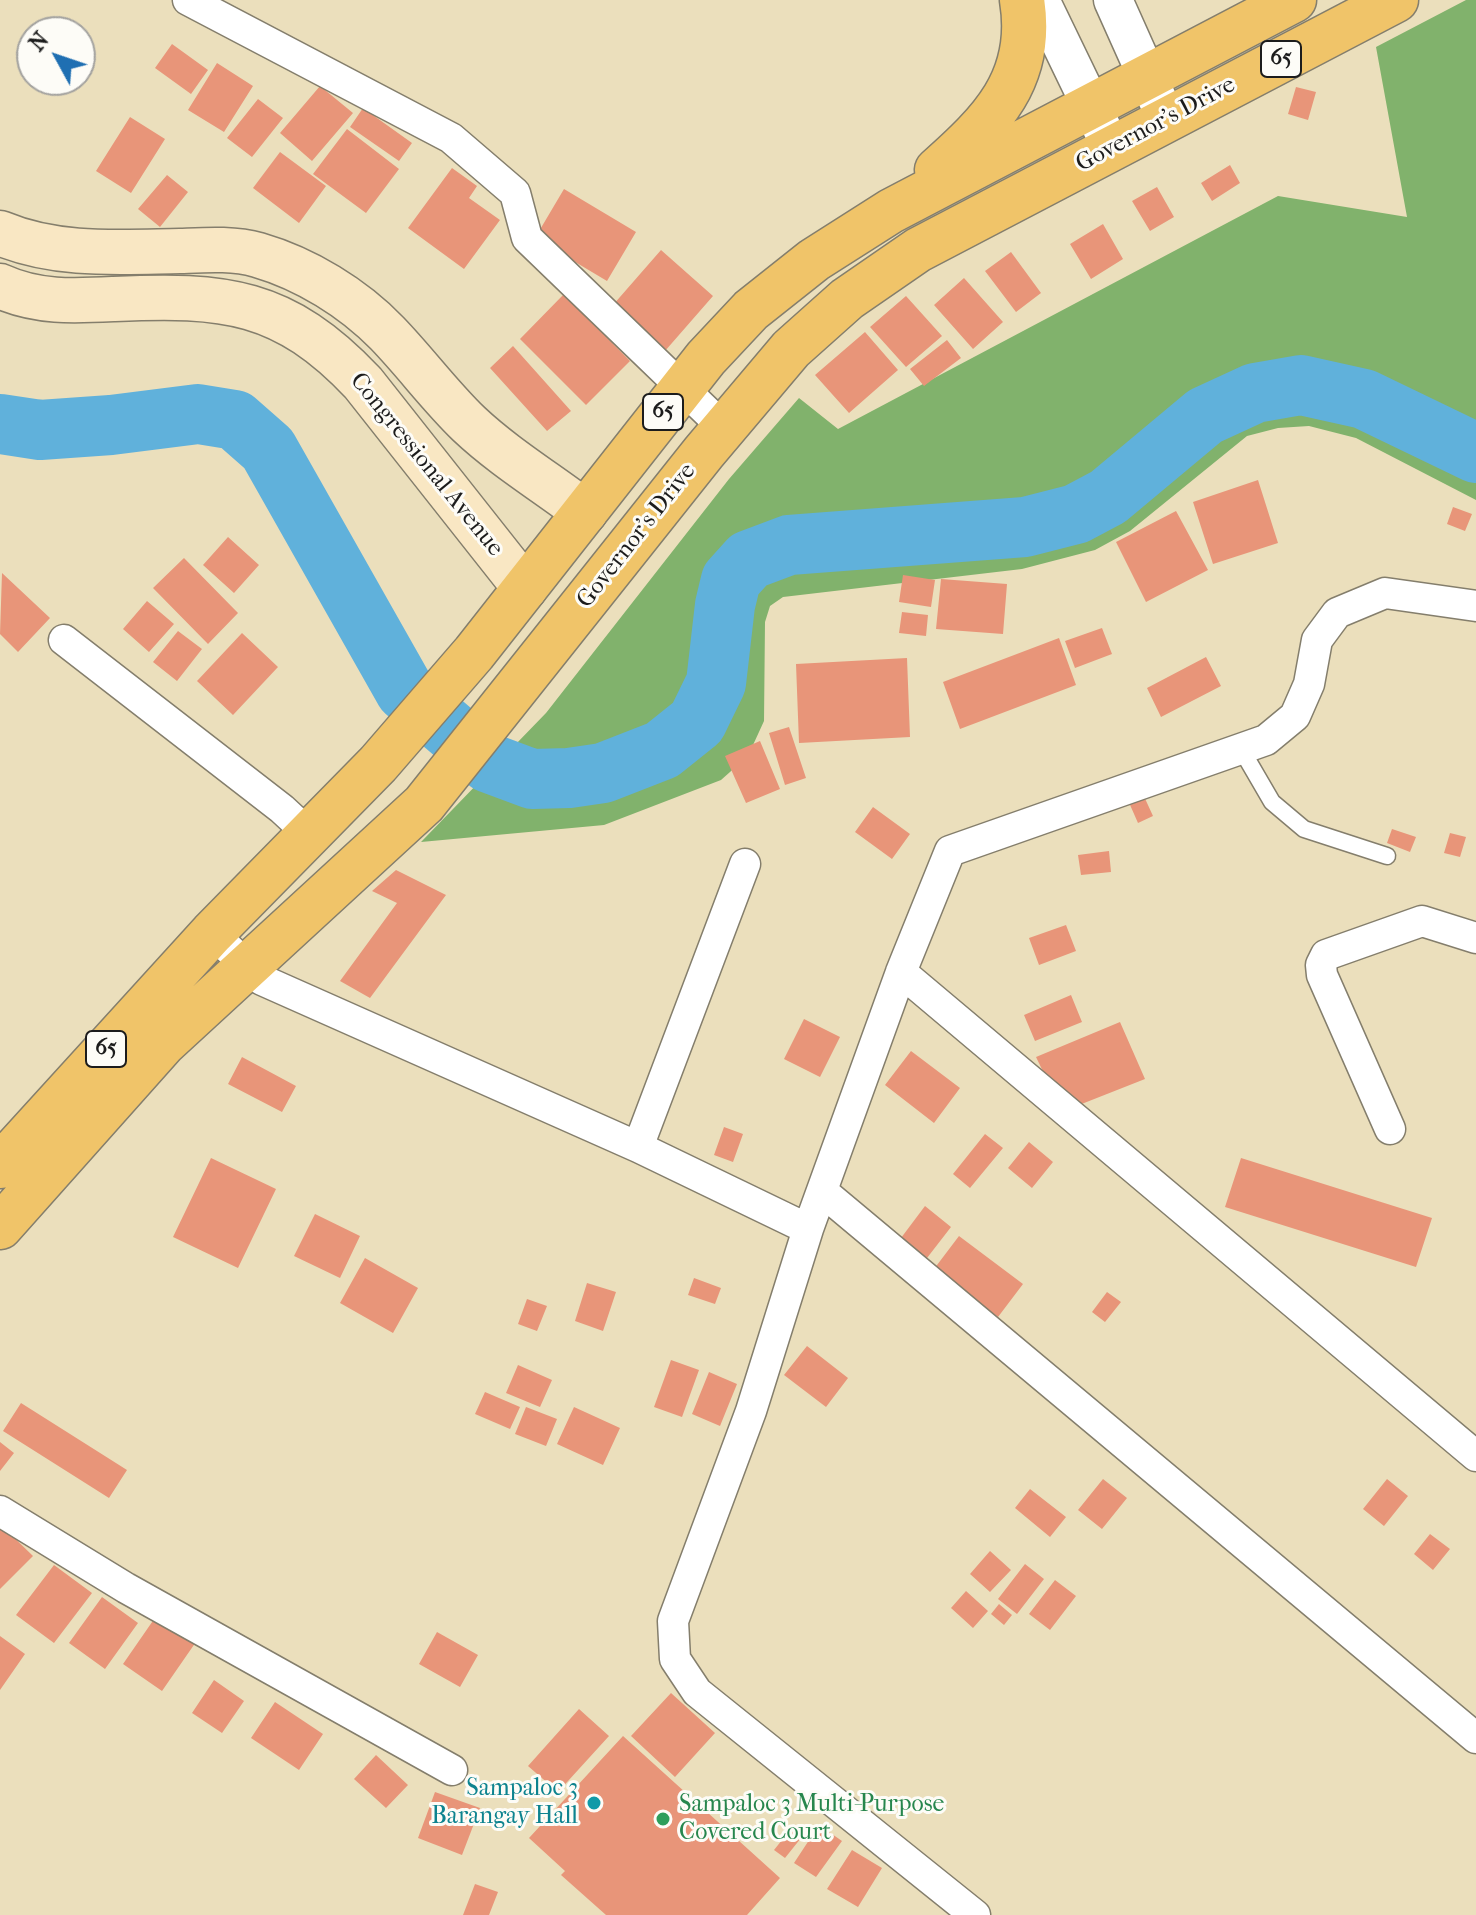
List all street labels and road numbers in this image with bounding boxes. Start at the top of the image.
road number: 65 [1261,41,1301,77]
street label: Governor's Drive [1072,71,1240,179]
street label: Congressional Avenue [343,367,509,563]
road number: 65 [643,394,683,430]
street label: Governor's Drive [571,458,703,614]
road number: 65 [86,1031,126,1067]

